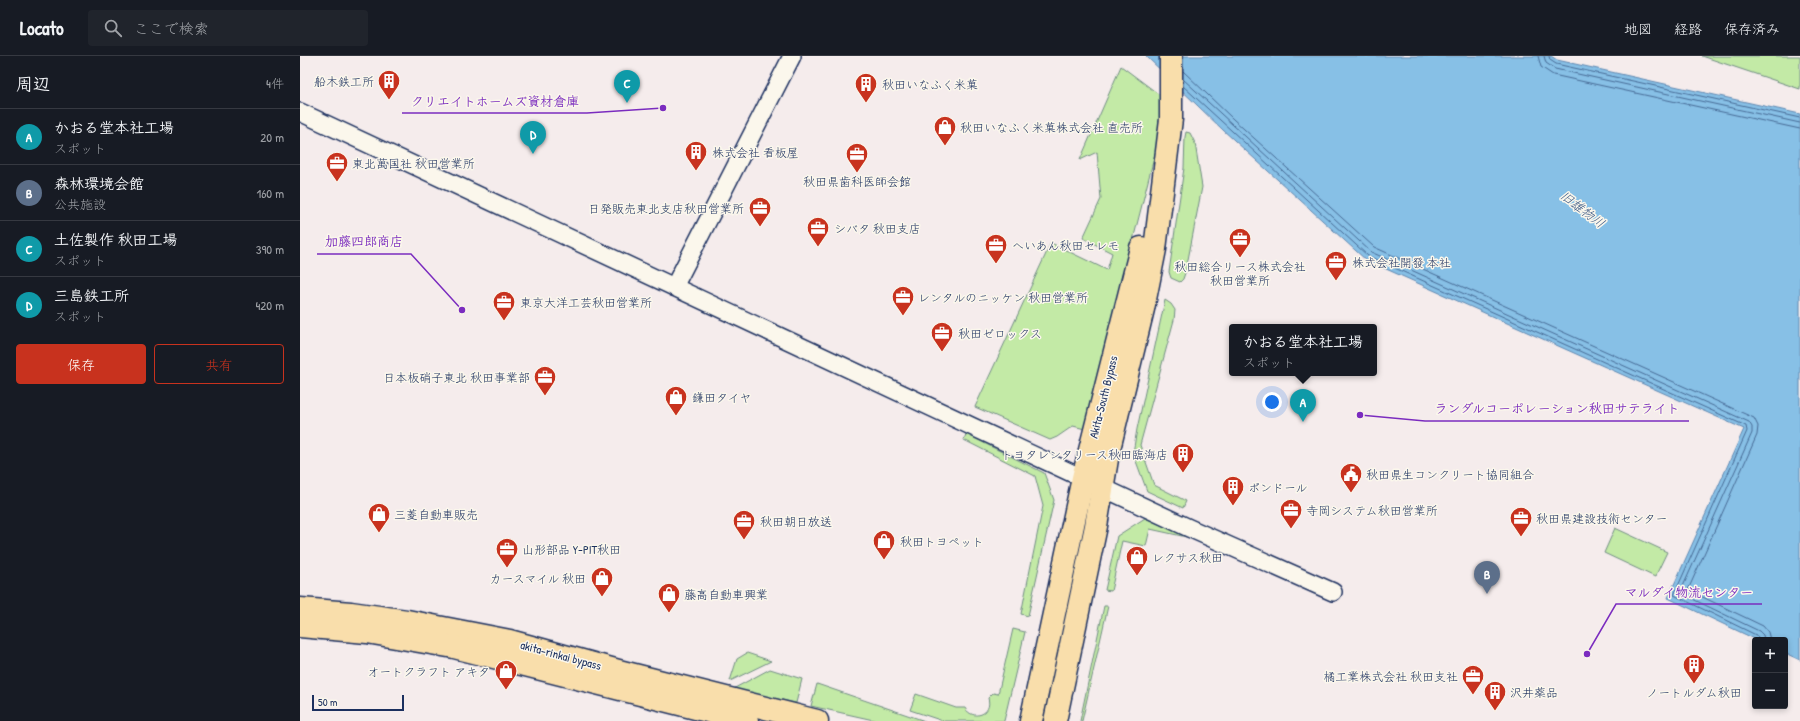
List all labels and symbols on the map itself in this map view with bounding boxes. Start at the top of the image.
building icon: 船木鉄工所 [376,68,402,101]
pin: C [614,70,640,103]
building icon: 秋田いなふく米菓 [853,71,879,104]
place label: 船木鉄工所 [314,73,374,90]
place label: 秋田いなふく米菓 [882,76,978,93]
callout: クリエイトホームズ資材倉庫 [402,88,587,113]
text: クリエイトホームズ資材倉庫 [411,92,579,110]
shop icon: 秋田いなふく米菓株式会社 直売所 [932,114,958,147]
place label: 秋田いなふく米菓株式会社 直売所 [960,119,1143,136]
pin: D [520,121,546,154]
building icon: 株式会社 看板屋 [683,139,709,172]
office icon: 秋田県歯科医師会館 [844,141,870,174]
place label: 株式会社 看板屋 [712,144,799,161]
office icon: 東北萬国社 秋田営業所 [324,150,350,183]
place label: 東北萬国社 秋田営業所 [352,155,475,172]
place label: 秋田県歯科医師会館 [803,173,911,190]
water label: 旧雄物川 [1557,186,1609,232]
office icon: 日発販売東北支店秋田営業所 [747,195,773,228]
place label: 日発販売東北支店秋田営業所 [588,200,744,217]
office icon: シバタ 秋田支店 [805,215,831,248]
place label: シバタ 秋田支店 [834,220,921,237]
office icon: 秋田総合リース株式会社 秋田営業所 [1227,226,1253,259]
callout: 加藤四郎商店 [317,229,411,254]
text: 加藤四郎商店 [325,232,403,250]
office icon: へいあん秋田セレモ [983,232,1009,265]
place label: へいあん秋田セレモ [1012,237,1120,254]
office icon: 株式会社開發 本社 [1323,249,1349,282]
place label: 株式会社開發 本社 [1352,254,1451,271]
place label: 秋田総合リース株式会社 秋田営業所 [1174,258,1306,289]
office icon: レンタルのニッケン 秋田営業所 [890,284,916,317]
office icon: 東京大洋工芸秋田営業所 [491,289,517,322]
place label: レンタルのニッケン 秋田営業所 [918,289,1088,306]
place label: 東京大洋工芸秋田営業所 [520,294,652,311]
office icon: 秋田ゼロックス [929,320,955,353]
place label: 秋田ゼロックス [958,325,1042,342]
street label: Akita-South Bypass [1085,354,1122,440]
office icon: 日本板硝子東北 秋田事業部 [532,364,558,397]
place label: 日本板硝子東北 秋田事業部 [383,369,530,386]
shop icon: 鎌田タイヤ [663,384,689,417]
place label: 鎌田タイヤ [692,389,752,406]
pin: A [1290,389,1316,422]
your location [1262,392,1282,412]
callout: ランダルコーポレーション秋田サテライト [1425,396,1689,421]
text: ランダルコーポレーション秋田サテライト [1434,399,1680,417]
building icon: トヨタレンタリース秋田臨海店 [1170,441,1196,474]
place label: トヨタレンタリース秋田臨海店 [1001,446,1168,463]
public building icon: 秋田県生コンクリート協同組合 [1338,461,1364,494]
place label: 秋田県生コンクリート協同組合 [1366,466,1534,483]
building icon: ポンドール [1220,474,1246,507]
place label: ポンドール [1248,479,1307,496]
office icon: 寺岡システム秋田営業所 [1278,497,1304,530]
shop icon: 三菱自動車販売 [366,501,392,534]
place label: 寺岡システム秋田営業所 [1306,502,1438,519]
office icon: 秋田県建設技術センター [1508,505,1534,538]
place label: 三菱自動車販売 [394,506,478,523]
office icon: 秋田朝日放送 [731,508,757,541]
place label: 秋田県建設技術センター [1536,510,1668,527]
place label: 秋田朝日放送 [760,513,832,530]
shop icon: 秋田トヨペット [871,528,897,561]
place label: 秋田トヨペット [900,533,984,550]
office icon: 山形部品 Y-PIT秋田 [494,536,520,569]
place label: 山形部品 Y-PIT秋田 [522,541,621,558]
shop icon: レクサス秋田 [1124,544,1150,577]
place label: レクサス秋田 [1152,549,1223,566]
pin: B [1474,561,1500,594]
shop icon: カースマイル 秋田 [589,565,615,598]
place label: カースマイル 秋田 [489,570,586,587]
callout: マルダイ物流センター [1616,579,1762,604]
shop icon: 藤高自動車興業 [656,581,682,614]
text: マルダイ物流センター [1625,583,1753,601]
place label: 藤高自動車興業 [684,586,768,603]
street label: akita-rinkai bypass [519,636,604,674]
building icon: ノートルダム秋田 [1681,652,1707,685]
shop icon: オートクラフト アキタ [493,658,519,691]
place label: オートクラフト アキタ [367,663,490,680]
office icon: 橘工業株式会社 秋田支社 [1460,663,1486,696]
place label: 橘工業株式会社 秋田支社 [1323,668,1458,685]
building icon: 沢井薬品 [1482,679,1508,712]
place label: 沢井薬品 [1510,684,1558,701]
place label: ノートルダム秋田 [1646,684,1742,701]
scale bar [312,693,404,712]

